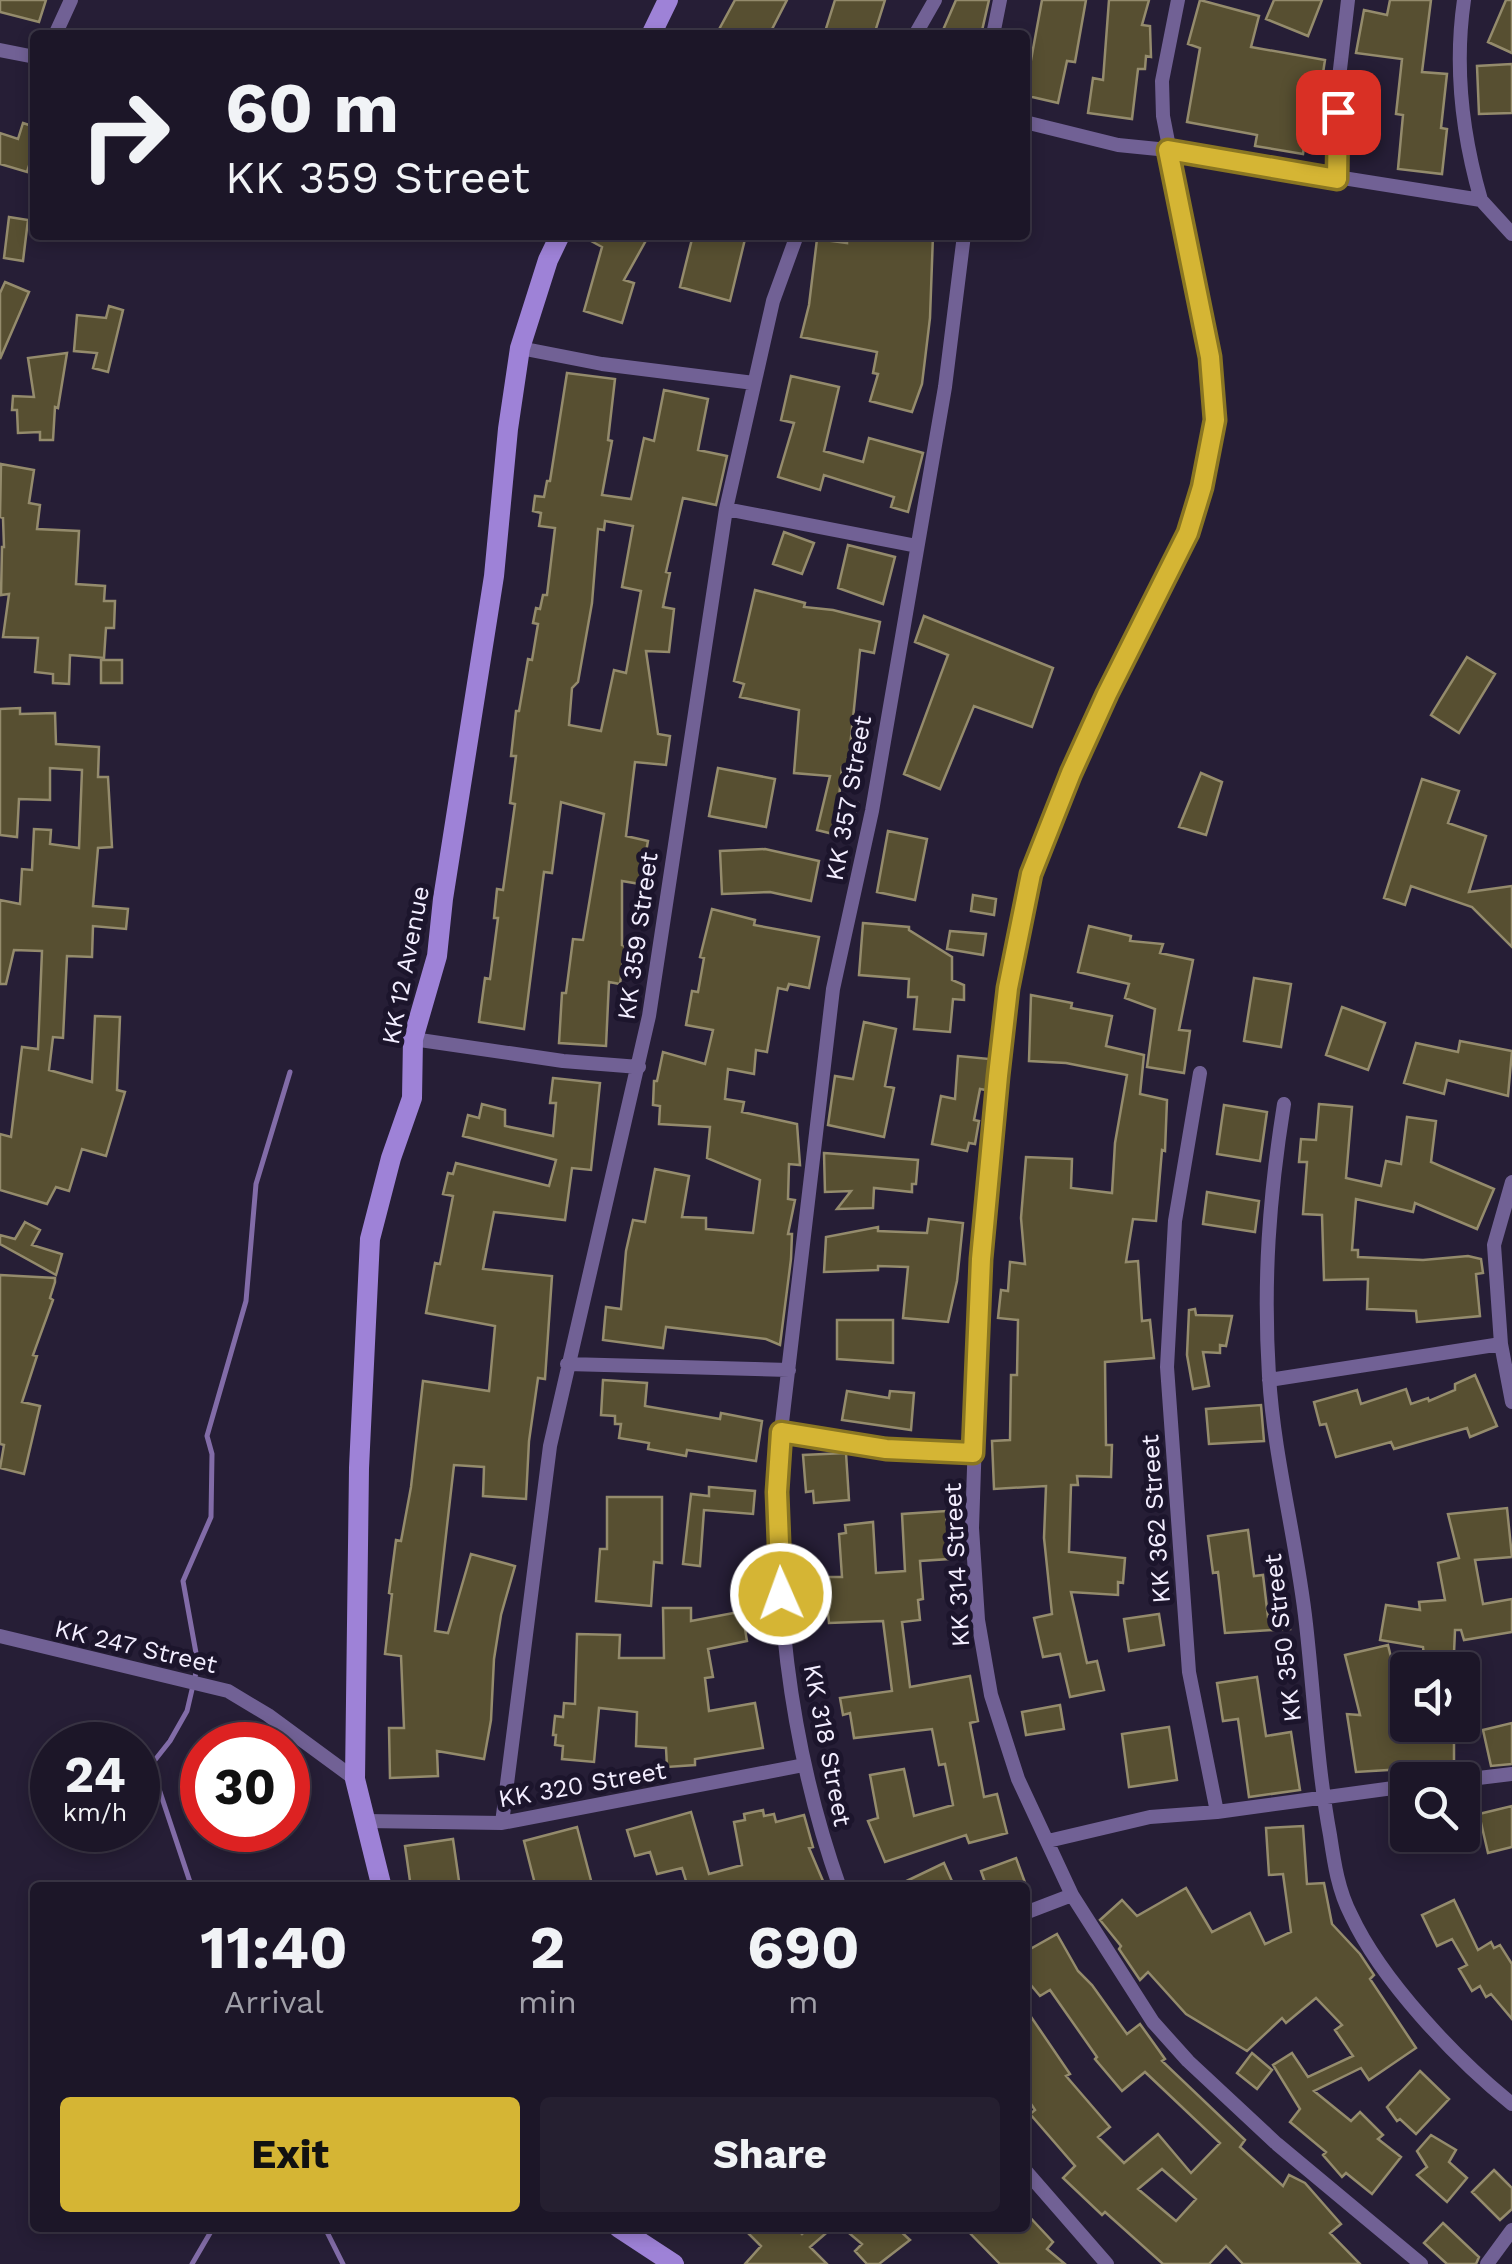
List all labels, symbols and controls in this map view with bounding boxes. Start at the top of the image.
text: 60 m [225,67,399,149]
icon: right [60,70,190,200]
pin [1296,70,1381,155]
icon: arrive [1311,85,1366,140]
text: KK 359 Street [225,151,530,204]
street label: KK 357 Street [820,713,877,883]
street label: KK 359 Street [611,850,664,1022]
street label: KK 12 Avenue [376,883,435,1047]
street label: KK 362 Street [1135,1433,1176,1604]
street label: KK 314 Street [938,1482,975,1648]
position arrow [729,1542,833,1646]
street label: KK 350 Street [1258,1552,1307,1724]
street label: KK 247 Street [52,1614,220,1679]
map controls [1390,1652,1480,1852]
button: sound [1390,1652,1480,1742]
street label: KK 318 Street [798,1662,858,1829]
speed limit sign: 30 [180,1722,310,1852]
text: 24 [64,1745,126,1804]
street label: KK 320 Street [496,1755,669,1813]
button: search [1390,1762,1480,1852]
text: km/h [63,1798,127,1827]
text: 11:40 [200,1912,348,1983]
text: 2 [529,1912,565,1983]
text: 690 [747,1912,860,1983]
text: Arrival [224,1983,324,2021]
text: min [518,1983,577,2021]
text: m [788,1983,819,2021]
button: Exit [60,2097,520,2212]
button: Share [540,2097,1000,2212]

